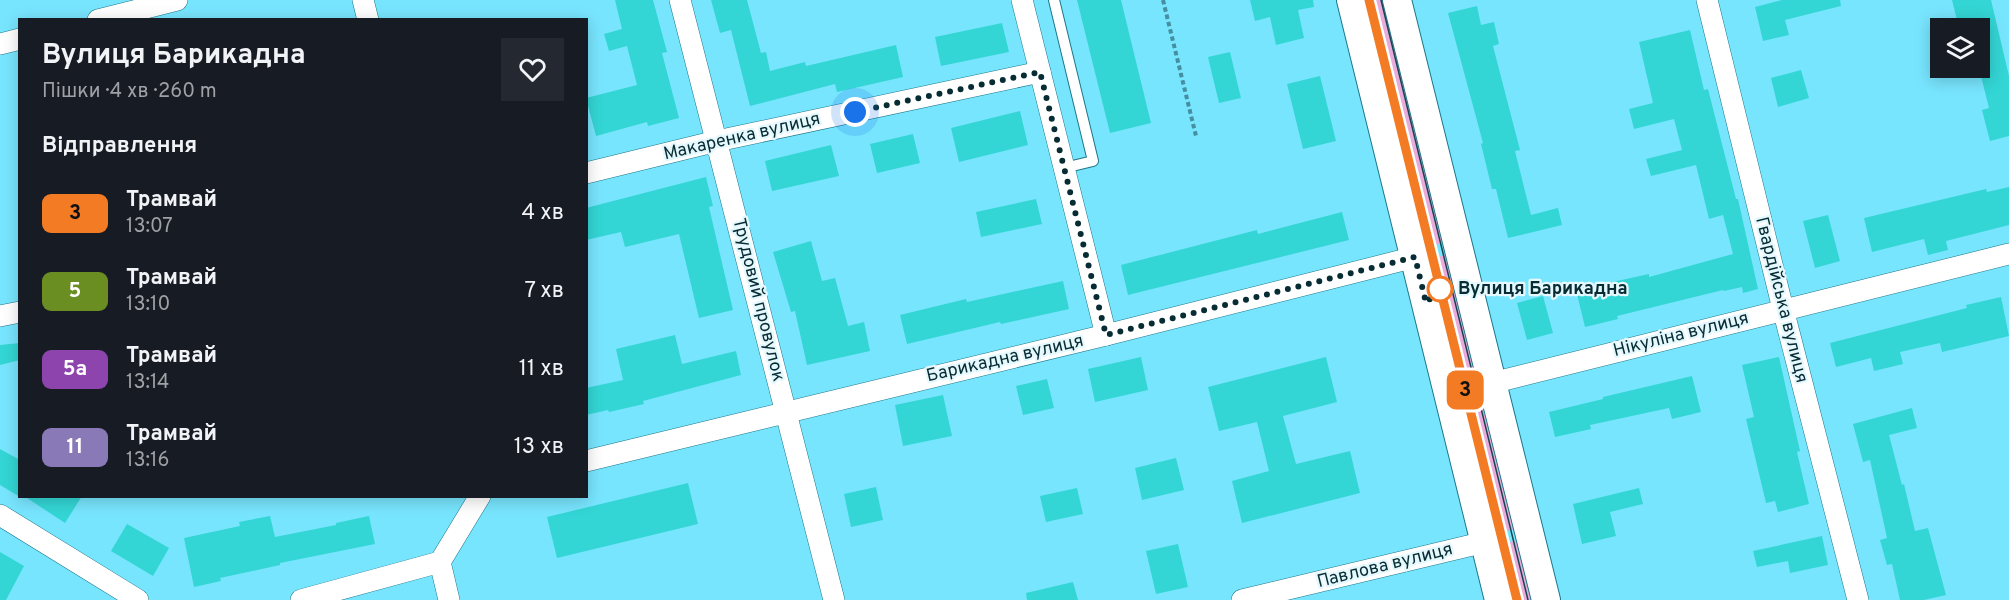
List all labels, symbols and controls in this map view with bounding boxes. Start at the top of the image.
map controls [1930,18,1990,78]
button: layers [1930,18,1990,78]
text: Вулиця Барикадна [42,38,306,74]
button: heart [501,38,564,101]
text: Пішки · 4 хв · 260 m [42,79,217,105]
your location [840,97,870,127]
street label: Макаренка вулиця [661,108,823,166]
text: Відправлення [42,133,197,160]
text: Трамвай [126,187,217,214]
text: 3 [69,200,81,227]
text: 4 хв [521,200,564,227]
text: 13:07 [126,214,173,240]
street label: Гвардійська вулиця [1749,215,1813,385]
street label: Трудовий провулок [727,216,789,384]
text: Трамвай [126,265,217,292]
marker: Вулиця Барикадна [1427,276,1453,302]
text: 5 [69,278,81,305]
text: 7 хв [524,278,564,305]
place label: Вулиця Барикадна [1458,278,1627,301]
text: 13:10 [126,292,170,318]
street label: Нікуліна вулиця [1611,307,1751,363]
street label: Барикадна вулиця [924,330,1086,388]
text: Трамвай [126,343,217,370]
text: 5а [63,356,87,383]
text: 11 хв [519,356,564,383]
text: 13:14 [126,370,169,396]
line badge: 3 [1446,370,1484,410]
text: 3 [1459,377,1471,404]
text: Трамвай [126,421,217,448]
text: 11 [67,434,83,461]
text: 13 хв [514,434,564,461]
text: 13:16 [126,448,169,474]
street label: Павлова вулиця [1315,538,1455,594]

